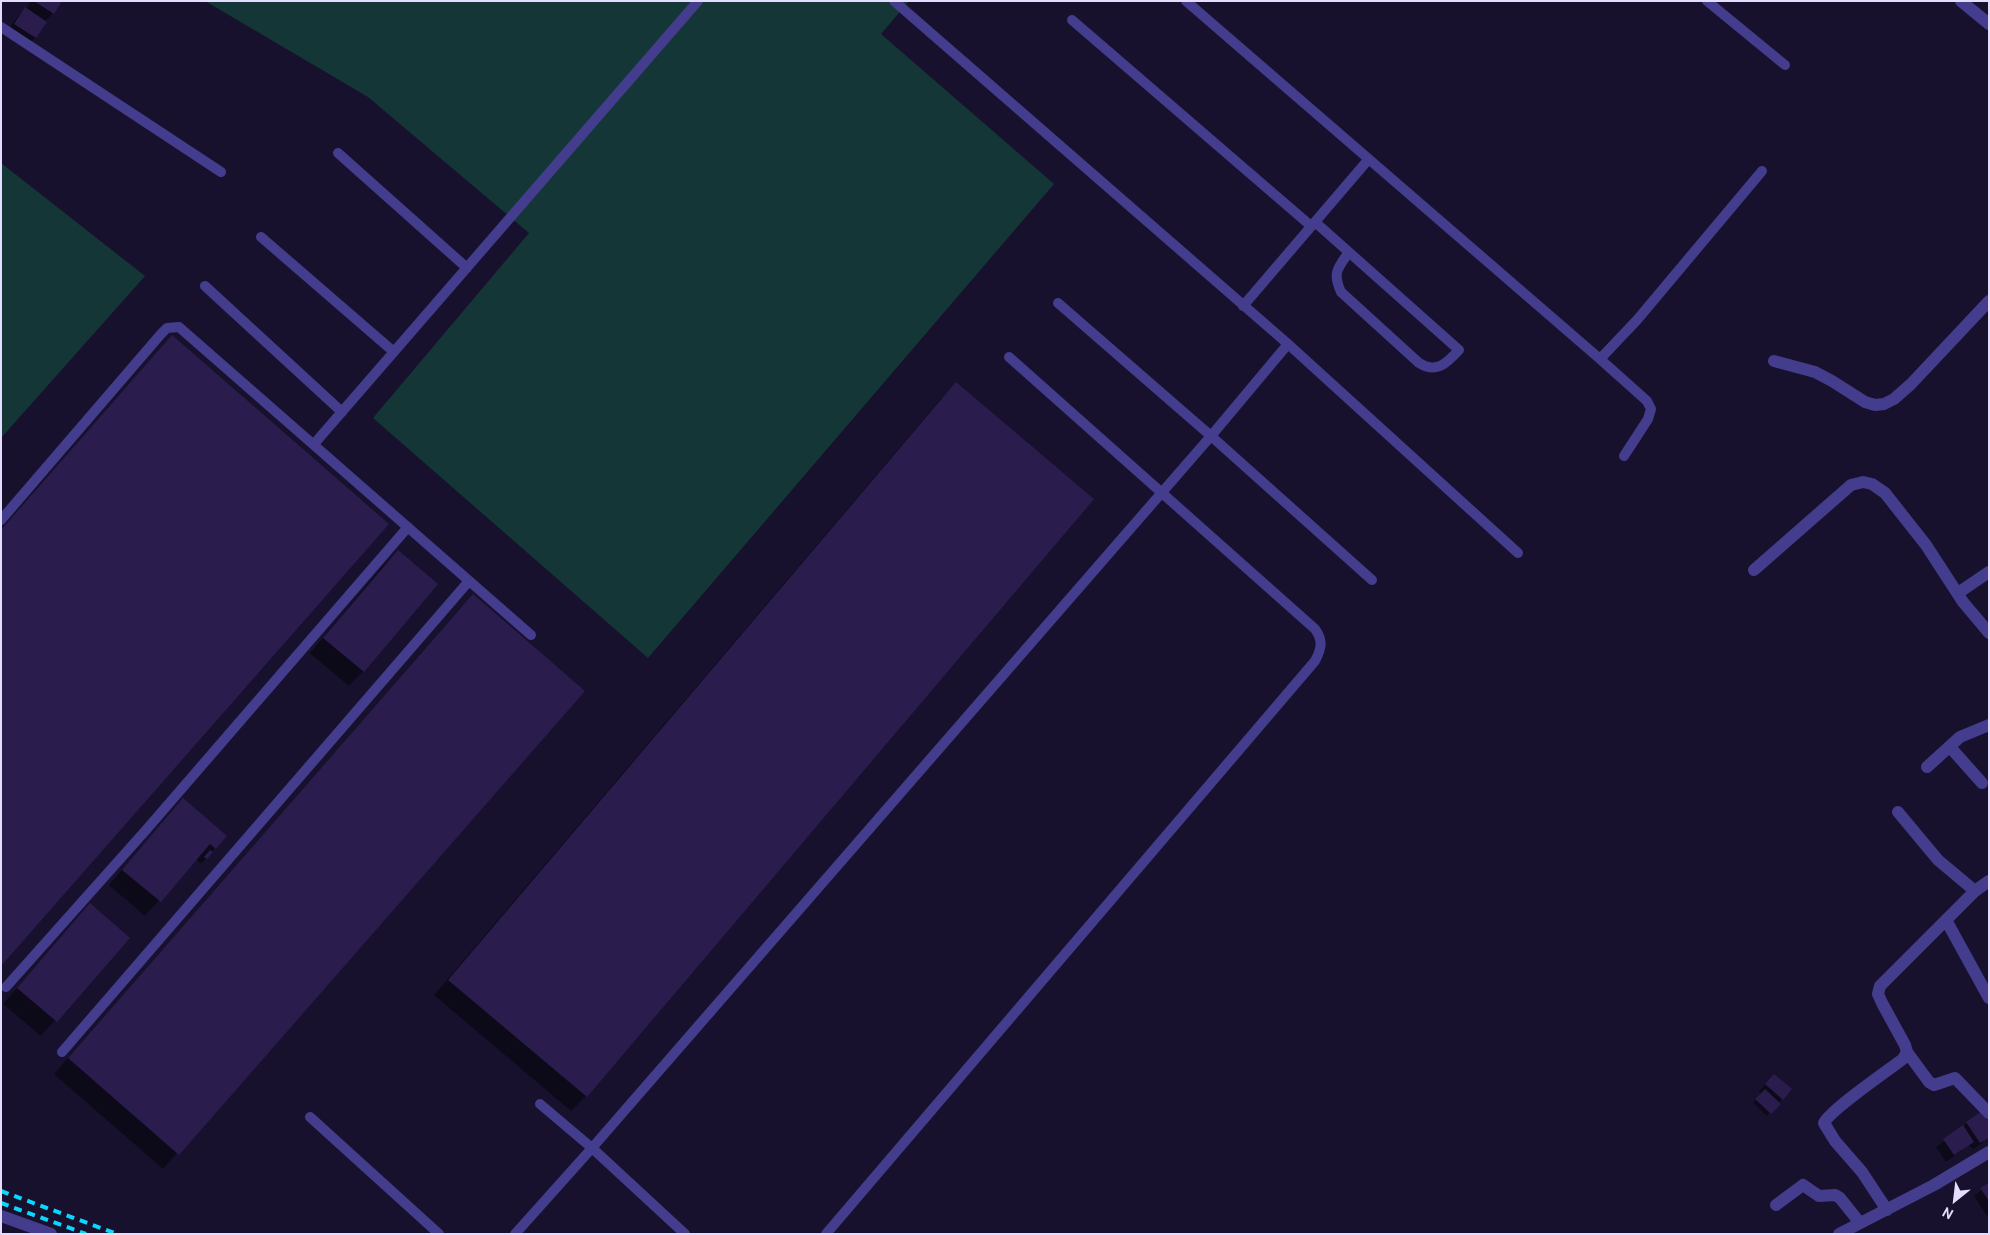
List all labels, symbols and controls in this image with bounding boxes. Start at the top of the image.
north arrow [1930,1175,1980,1225]
text: N [1939,1203,1956,1223]

